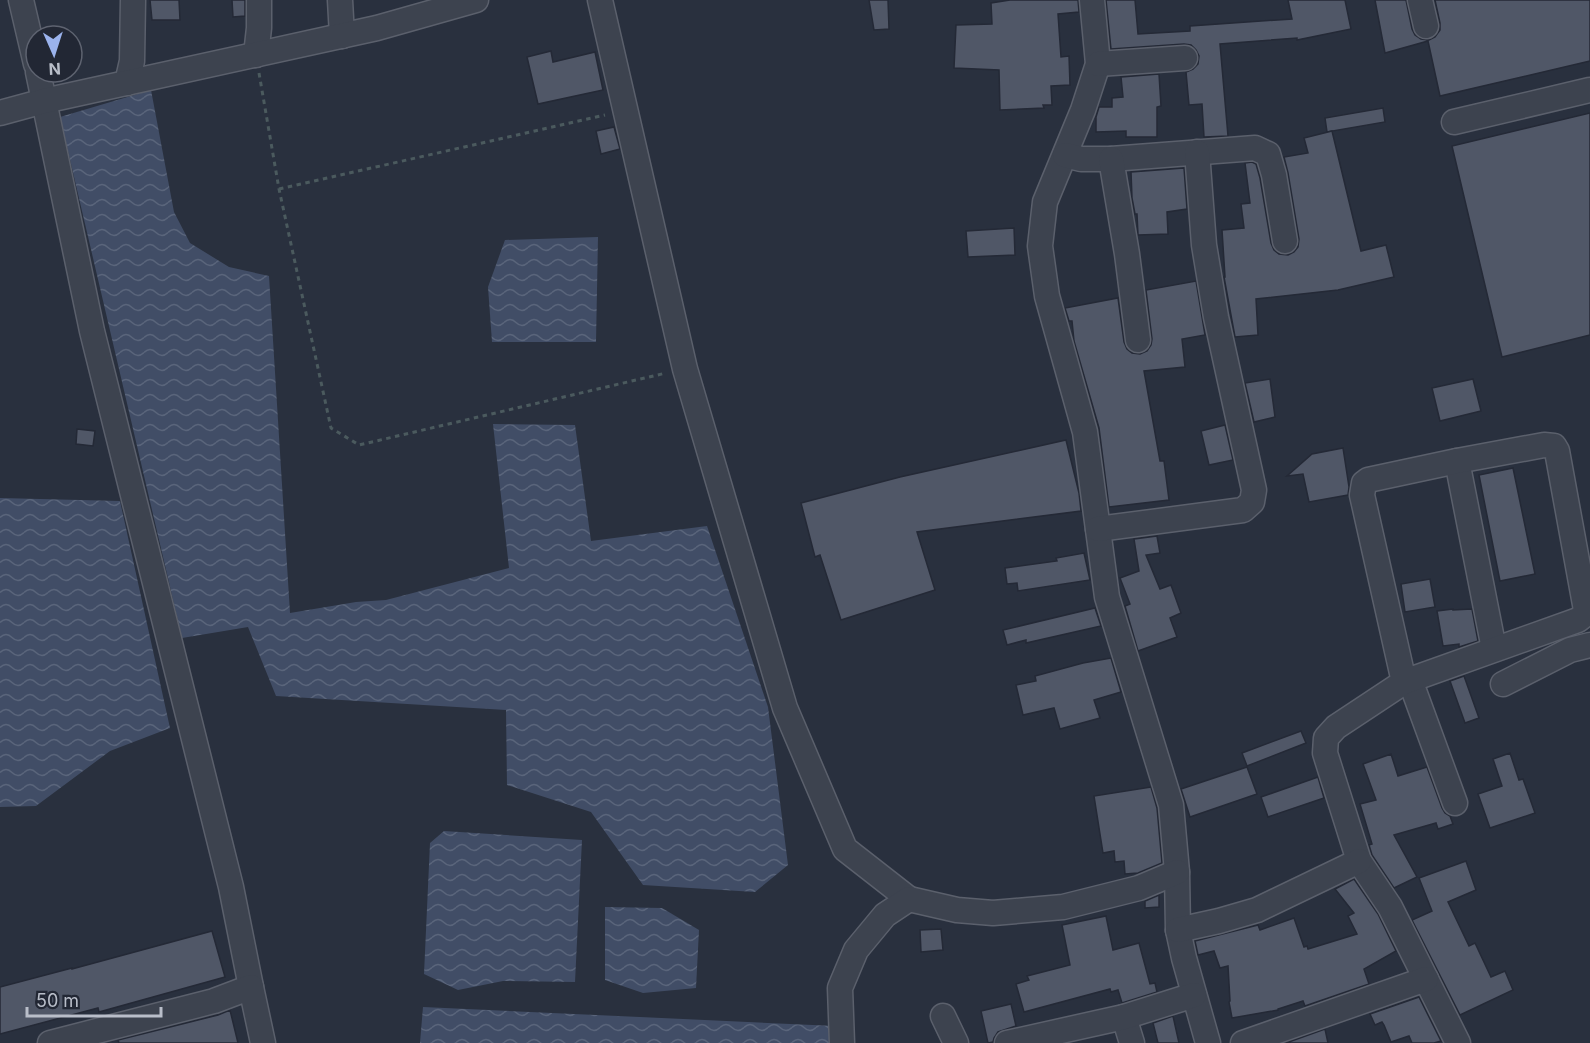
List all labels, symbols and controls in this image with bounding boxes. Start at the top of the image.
north arrow [24,24,84,84]
text: N [48,59,61,79]
scale bar [27,980,160,1018]
text: 50 m [36,990,79,1011]

